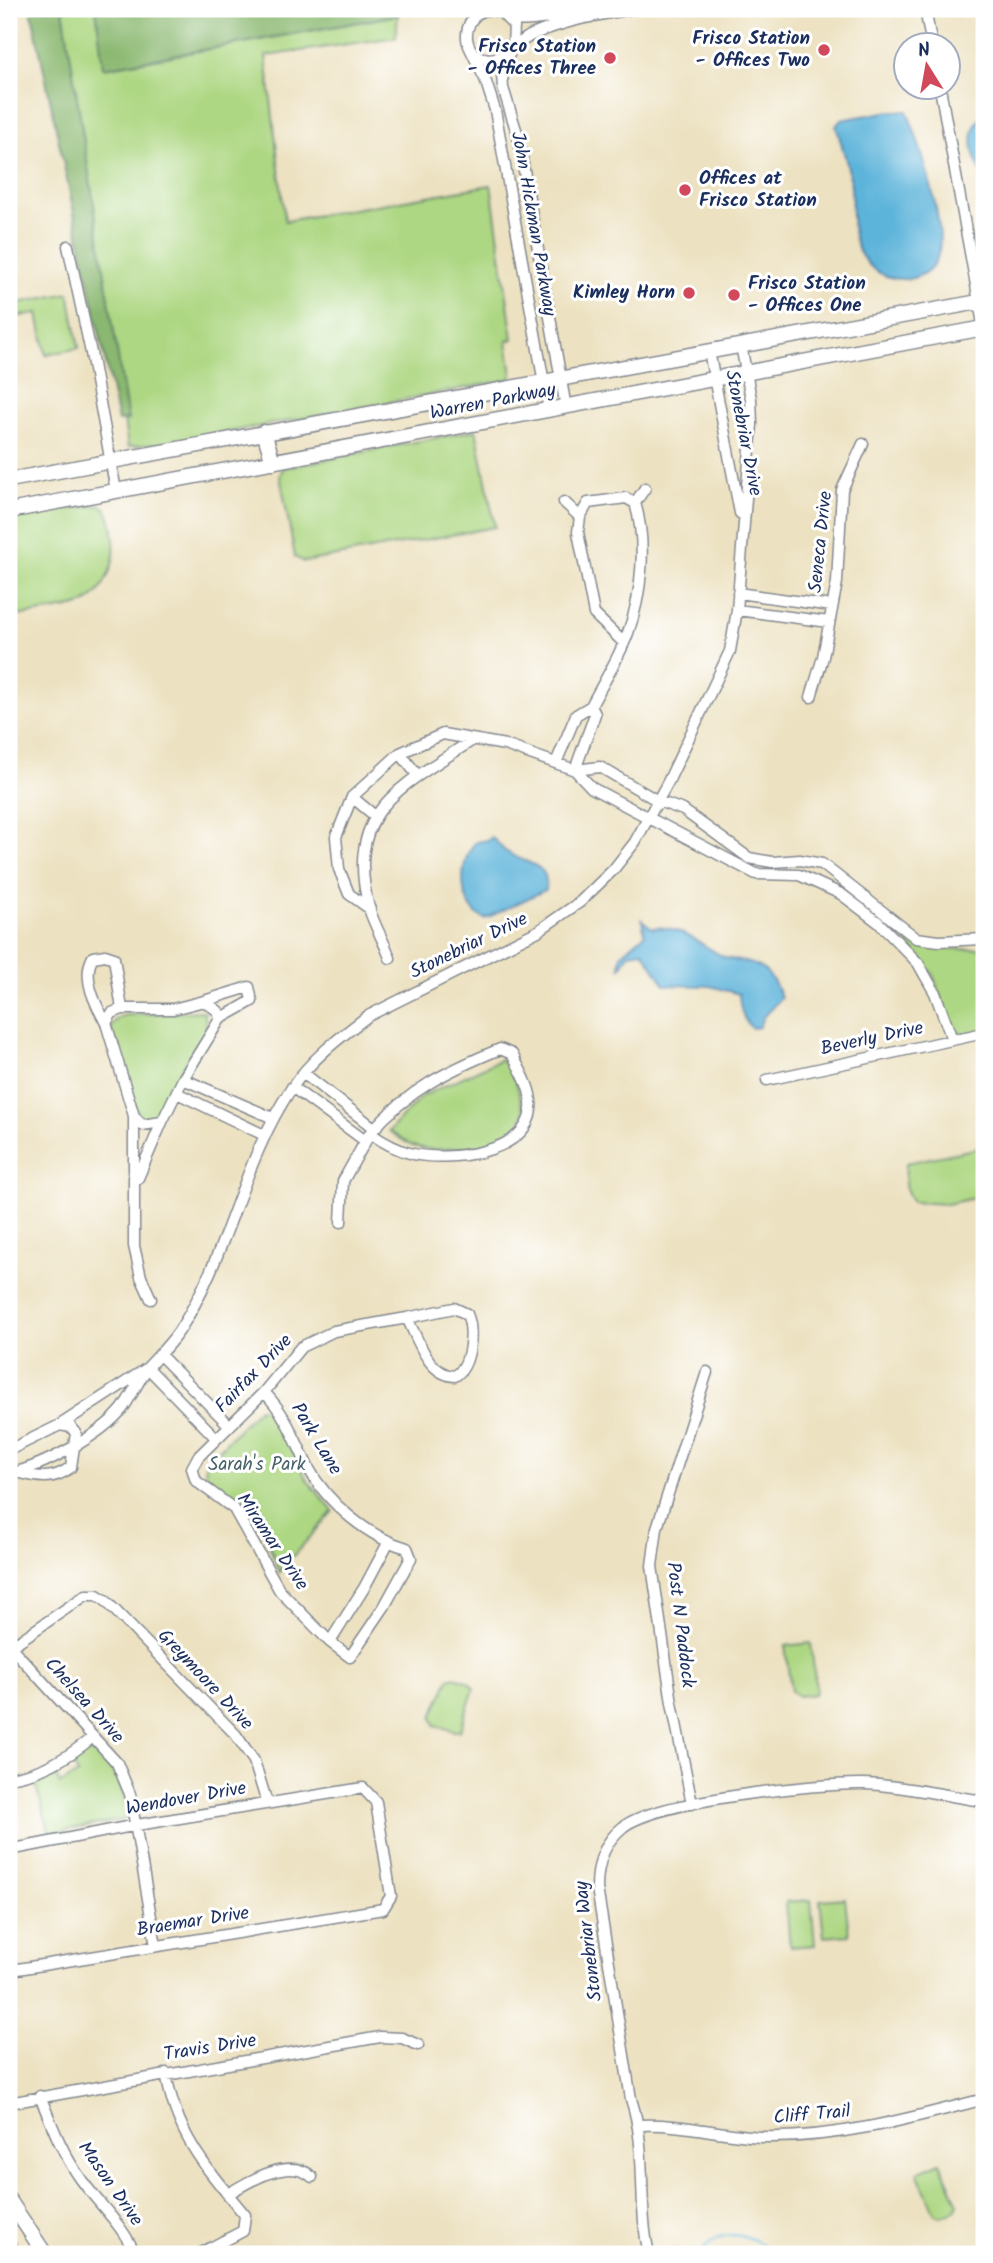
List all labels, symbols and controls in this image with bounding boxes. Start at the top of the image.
place label: Frisco Station - Offices Two [692,24,810,76]
place label: Frisco Station - Offices Three [468,32,596,84]
north arrow [892,32,962,102]
text: N [915,35,933,67]
marker: Frisco Station - Offices Two [816,42,832,58]
marker: Frisco Station - Offices Three [602,50,618,66]
street label: John Hickman Parkway [502,129,564,320]
place label: Offices at Frisco Station [699,164,817,216]
marker: Offices at Frisco Station [677,182,693,198]
place label: Frisco Station - Offices One [748,269,866,321]
place label: Kimley Horn [573,278,675,308]
marker: Kimley Horn [681,285,697,301]
marker: Frisco Station - Offices One [726,287,742,303]
street label: Stonebriar Drive [716,367,770,499]
street label: Warren Parkway [427,375,560,429]
street label: Seneca Drive [801,489,841,594]
street label: Stonebriar Drive [405,904,533,988]
street label: Beverly Drive [818,1013,927,1065]
street label: Fairfax Drive [208,1327,300,1421]
street label: Park Lane [283,1397,350,1481]
park label: Sarah's Park [208,1450,306,1480]
street label: Miramar Drive [228,1487,316,1597]
street label: Post N Paddock [657,1560,703,1690]
street label: Greymoore Drive [150,1622,261,1738]
street label: Chelsea Drive [37,1651,131,1751]
street label: Wendover Drive [123,1774,249,1824]
street label: Stonebriar Way [567,1878,611,2003]
street label: Braemar Drive [135,1898,252,1946]
street label: Travis Drive [162,2026,259,2070]
street label: Cliff Trail [772,2097,852,2133]
street label: Mason Drive [70,2135,151,2233]

